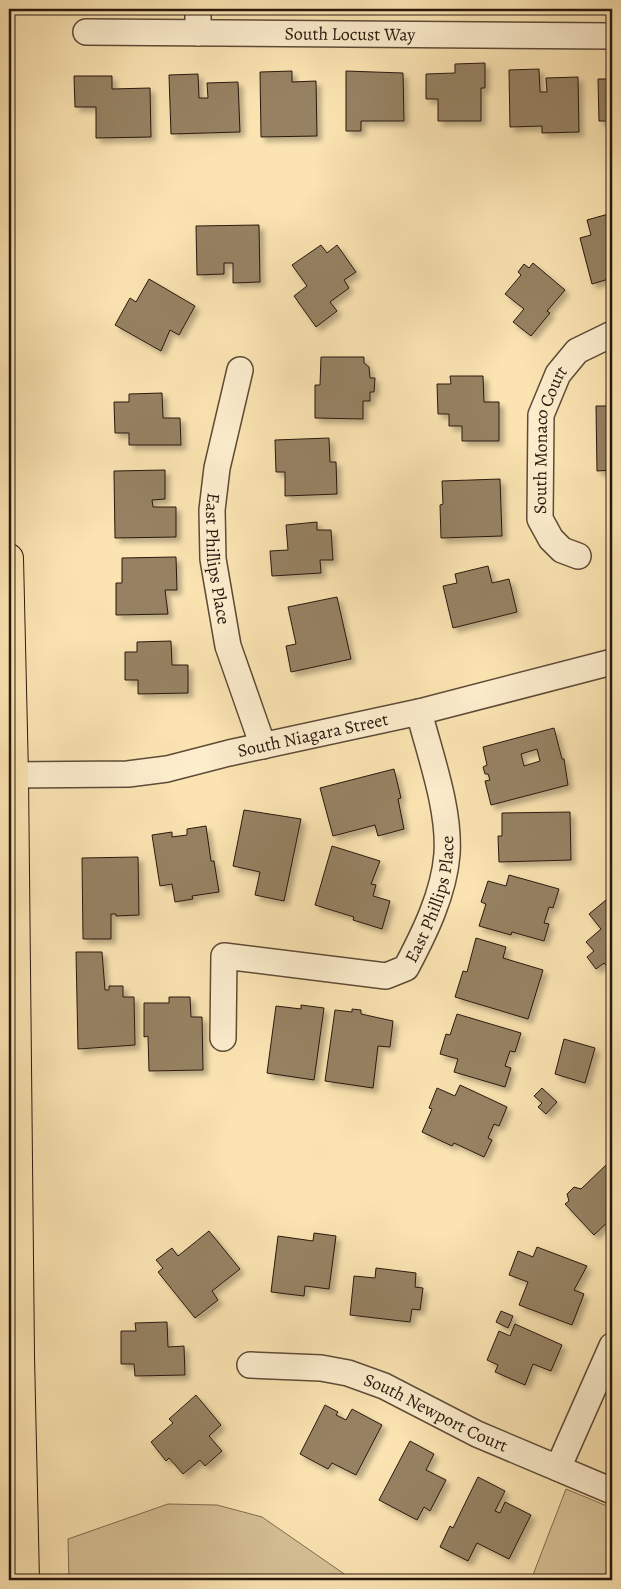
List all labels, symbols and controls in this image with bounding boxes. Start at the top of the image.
street label: South Locust Way [285,22,416,47]
street label: South Monaco Court [528,360,572,514]
street label: East Phillips Place [200,492,236,626]
street label: South Niagara Street [235,707,390,763]
street label: East Phillips Place [399,835,459,967]
street label: South Newport Court [360,1368,512,1458]

